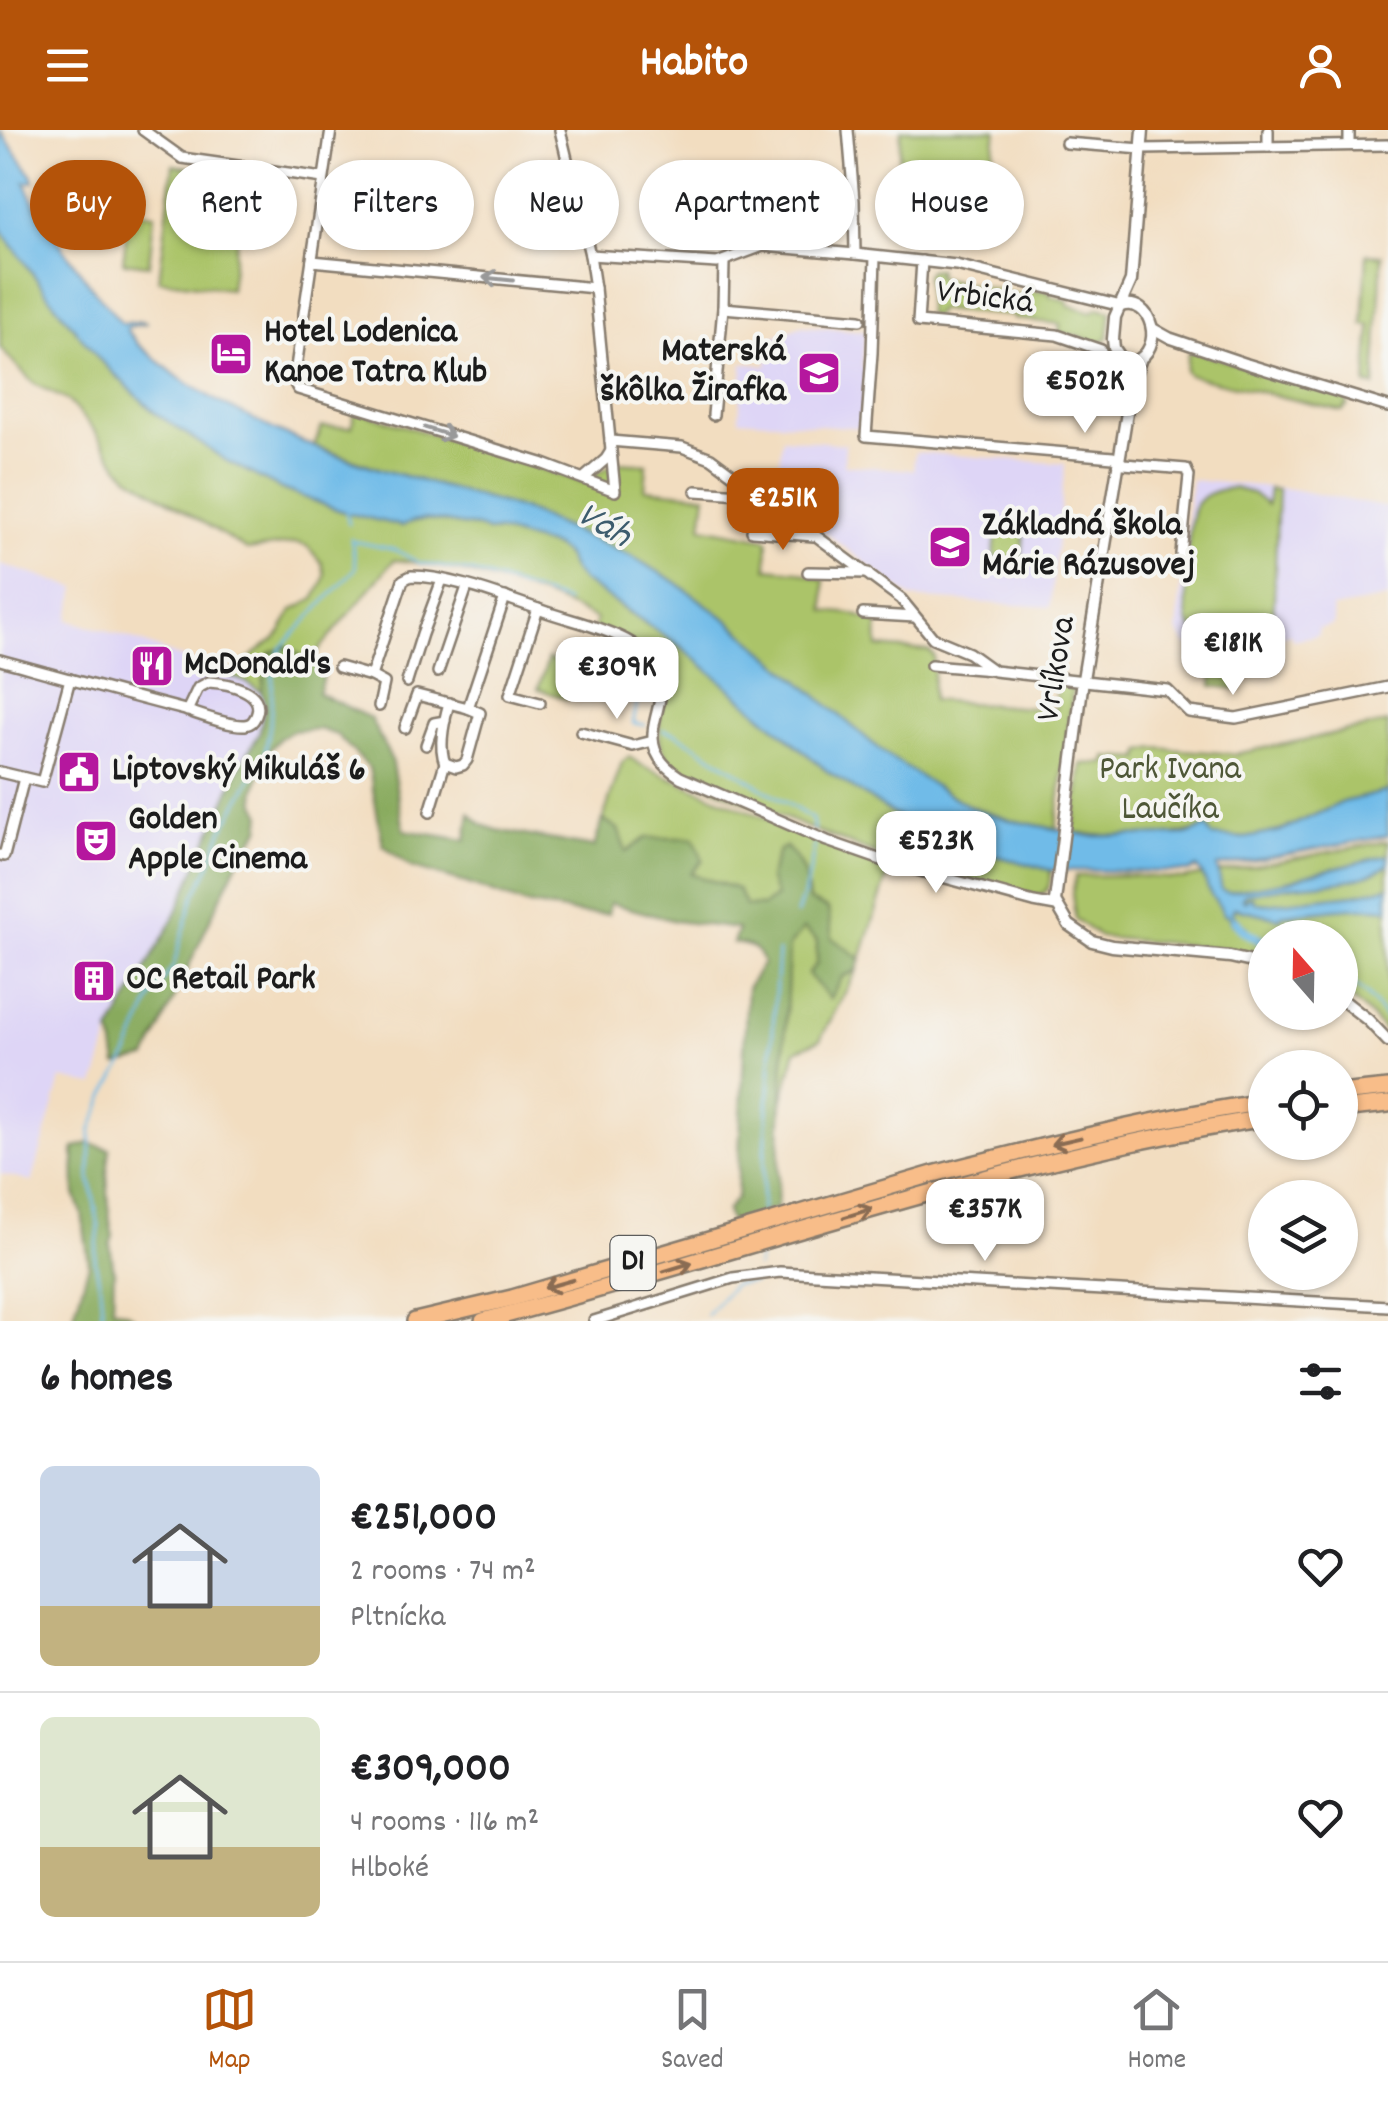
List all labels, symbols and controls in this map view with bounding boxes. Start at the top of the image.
text: Habito [640,33,748,97]
icon: menu [40,38,95,93]
icon: person [1293,38,1348,93]
chip: Buy [30,160,146,250]
chip: Rent [166,160,297,250]
chip: Filters [317,160,474,250]
chip: New [494,160,619,250]
chip: Apartment [639,160,855,250]
chip: House [875,160,1024,250]
street label: Vrbická [934,268,1037,330]
one-way arrow [483,269,515,288]
place label: Hotel Lodenica Kanoe Tatra Klub [264,309,487,399]
place label: Materská škôlka Žirafka [599,328,788,418]
hotel icon: Hotel Lodenica Kanoe Tatra Klub [208,331,254,377]
school or university icon: Materská škôlka Žirafka [796,350,842,396]
pin: €502K [1015,351,1155,436]
text: €502K [1046,360,1124,406]
one-way arrow [422,424,454,442]
pin: €251K [713,468,853,553]
text: €251K [749,477,817,523]
water label: Váh [566,490,642,565]
place label: Základná škola Márie Rázusovej [982,502,1195,592]
school or university icon: Základná škola Márie Rázusovej [927,524,973,570]
street label: Vrlíkova [1025,612,1091,725]
pin: €181K [1163,613,1303,698]
text: €181K [1203,622,1263,668]
pin: €309K [547,637,687,722]
place label: McDonald's [184,641,331,691]
restaurant icon: McDonald's [129,643,175,689]
text: €309K [578,646,656,692]
park label: Park Ivana Laučíka [1099,746,1242,836]
place label: Liptovský Mikuláš 6 [112,747,366,797]
public building icon: Liptovský Mikuláš 6 [56,749,102,795]
place label: Golden Apple Cinema [128,796,308,886]
pin: €523K [866,811,1006,896]
theatre icon: Golden Apple Cinema [73,818,119,864]
text: €523K [898,820,974,866]
north arrow [1248,920,1358,1030]
map controls [1248,920,1358,1290]
place label: OC Retail Park [126,956,316,1006]
building icon: OC Retail Park [71,958,117,1004]
button: locate [1248,1050,1358,1160]
one-way arrow [1051,1133,1083,1151]
pin: €357K [915,1179,1055,1264]
button: layers [1248,1180,1358,1290]
text: €357K [948,1188,1022,1234]
one-way arrow [841,1203,873,1221]
road number: D1 [610,1236,656,1290]
one-way arrow [661,1257,693,1275]
one-way arrow [544,1276,576,1294]
text: 6 homes [40,1351,173,1411]
icon: filters [1293,1354,1348,1409]
text: €251,000 [350,1490,497,1550]
icon: home [120,1506,240,1626]
icon: heart [1293,1539,1348,1594]
text: 2 rooms · 74 m² [350,1550,536,1596]
text: Pltnícka [350,1596,446,1642]
text: €309,000 [350,1741,511,1801]
icon: home [120,1757,240,1877]
icon: heart [1293,1790,1348,1845]
text: 4 rooms · 116 m² [350,1801,539,1847]
text: Hlboké [350,1847,429,1893]
tab: Map [202,1982,257,2082]
tab: Saved [661,1982,724,2082]
tab: Home [1128,1982,1186,2082]

